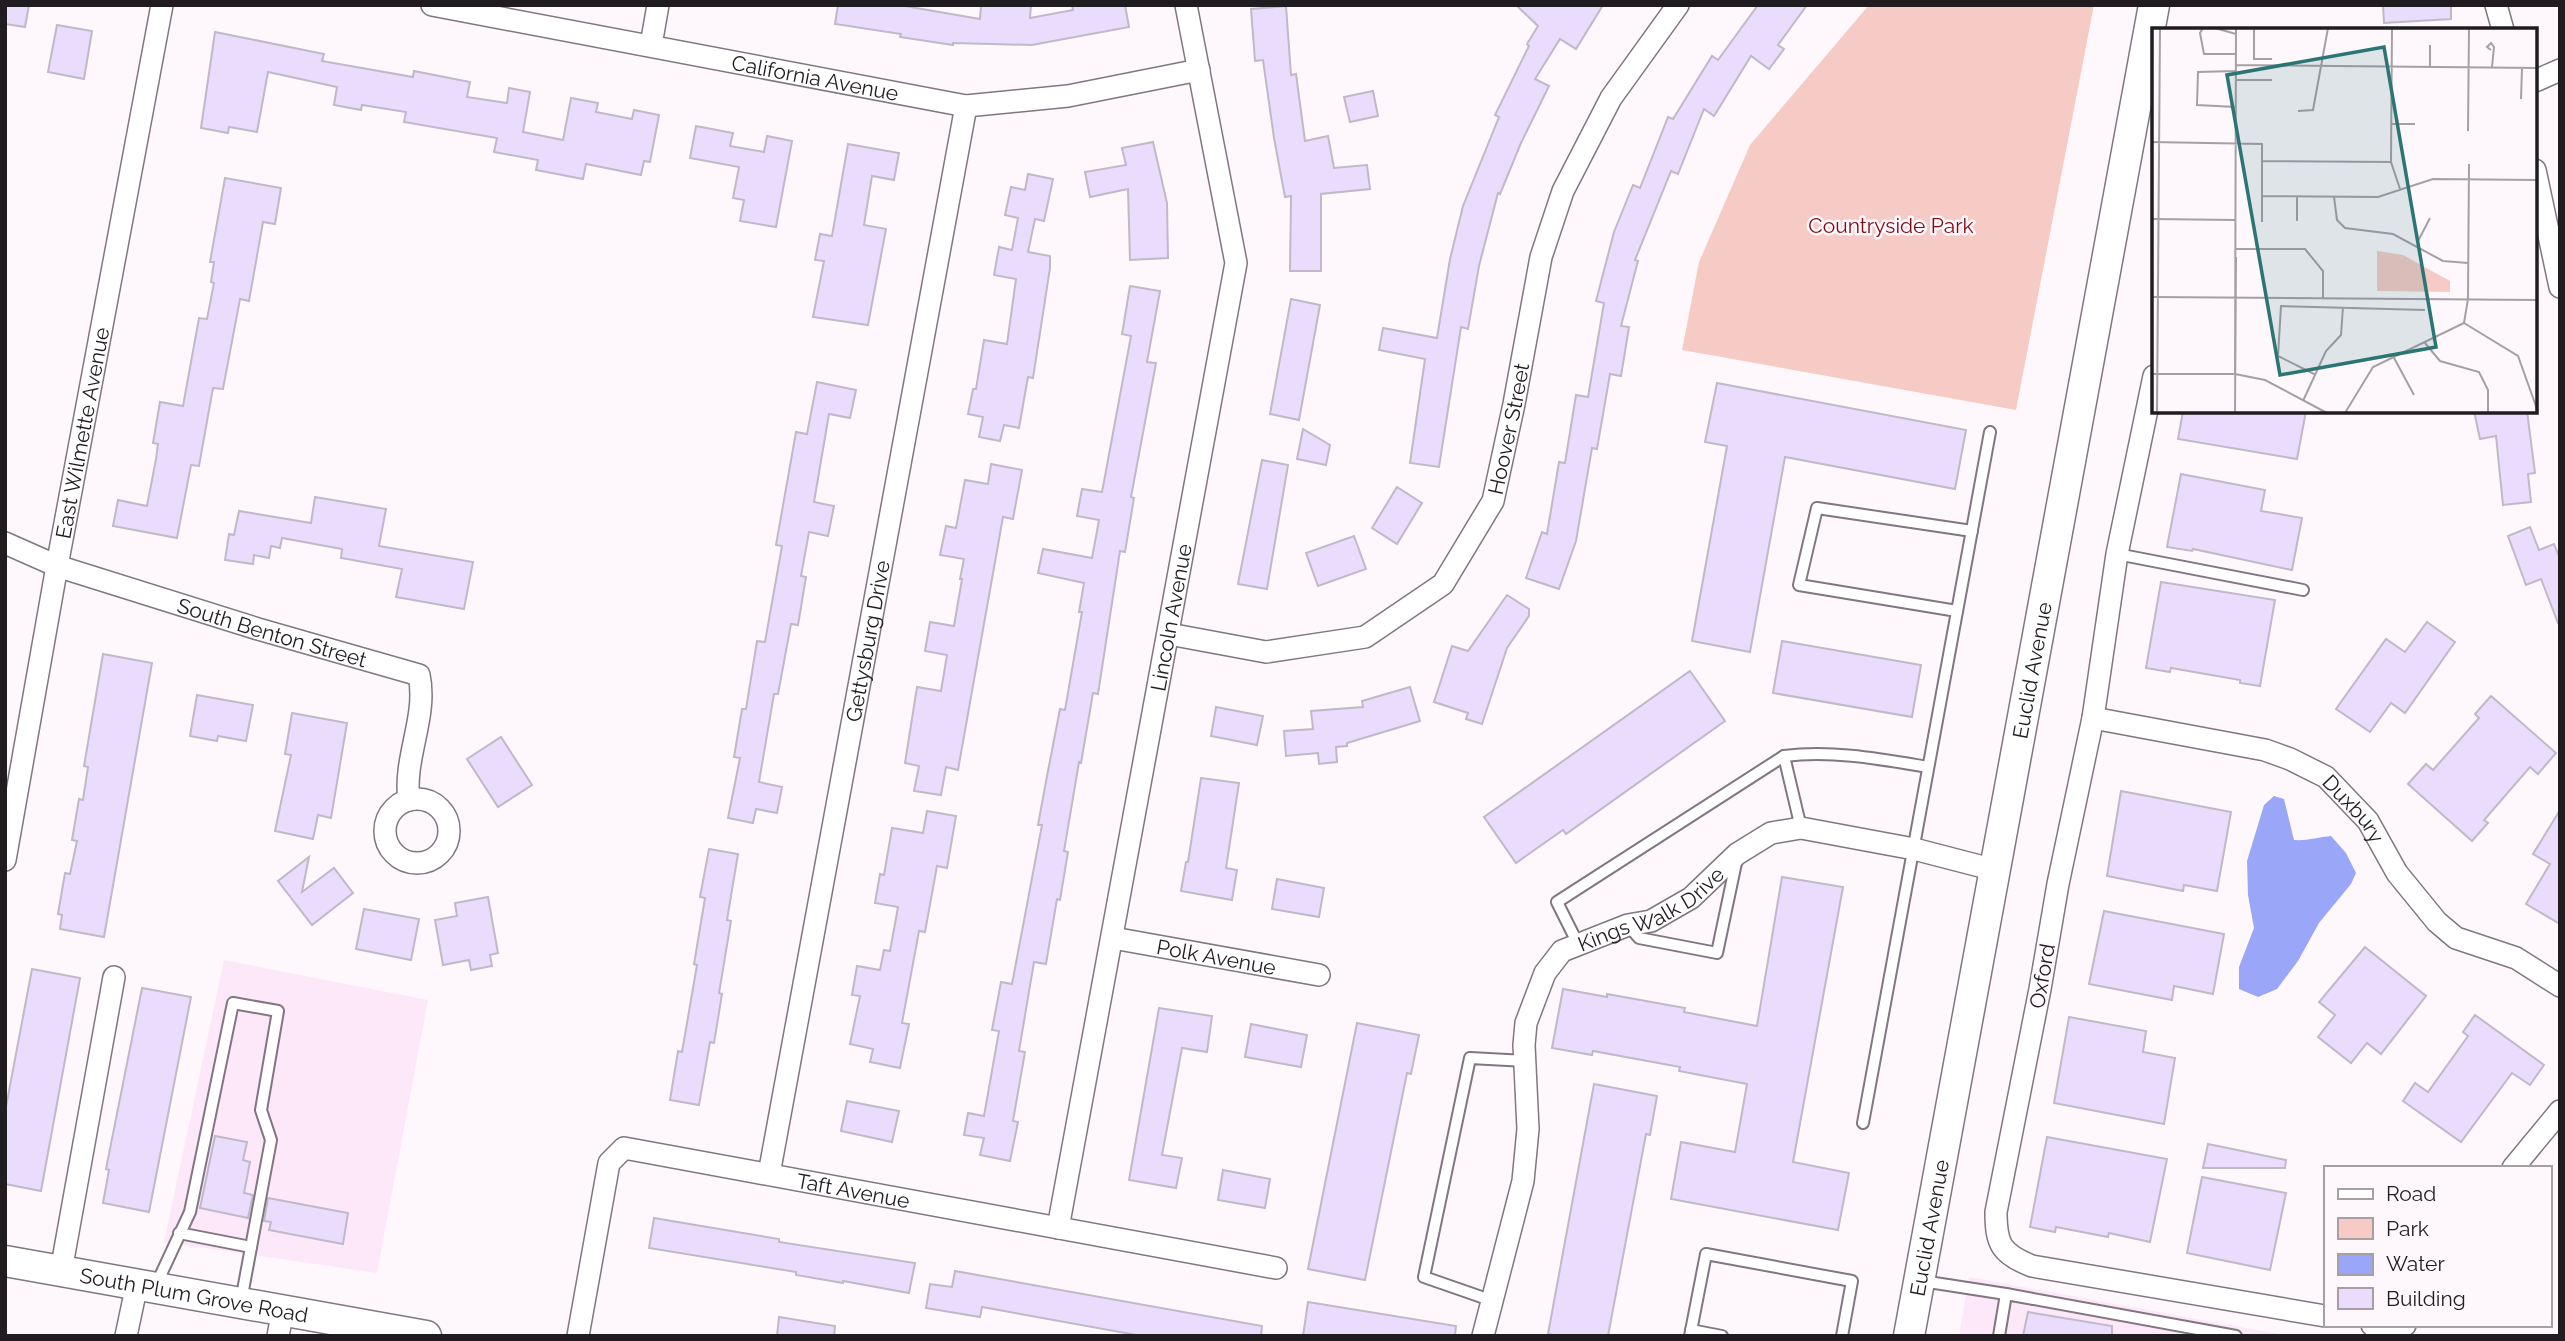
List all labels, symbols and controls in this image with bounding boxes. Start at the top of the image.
inset map [2152,28,2537,413]
street label: California Avenue [730,49,901,105]
park label: Countryside Park [1808,213,1974,238]
street label: East Wilmette Avenue [50,325,114,541]
street label: Hoover Street [1482,361,1534,497]
street label: Lincoln Avenue [1145,542,1196,693]
street label: Gettysburg Drive [840,558,894,724]
street label: South Benton Street [175,592,370,672]
street label: Euclid Avenue [2007,600,2056,740]
street label: Duxbury [2318,769,2390,847]
street label: Kings Walk Drive [1574,861,1729,956]
street label: Polk Avenue [1155,934,1278,980]
street label: Oxford [2024,942,2060,1010]
street label: Euclid Avenue [1904,1158,1954,1298]
legend [2324,1166,2551,1327]
street label: Taft Avenue [795,1168,912,1213]
text: Road [2386,1181,2436,1206]
text: Park [2386,1216,2429,1241]
text: Water [2386,1251,2445,1276]
street label: South Plum Grove Road [78,1262,310,1327]
text: Building [2386,1286,2466,1311]

